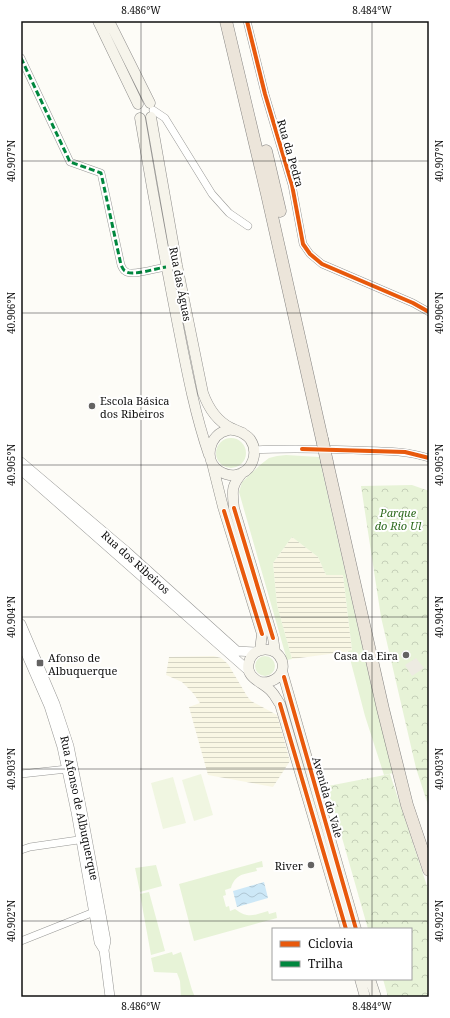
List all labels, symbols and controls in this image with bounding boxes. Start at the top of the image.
text: 8.486°W [121,3,161,17]
text: 8.484°W [352,3,392,17]
street label: Rua da Pedra [274,118,308,188]
text: 40.907°N [4,140,18,182]
text: 40.907°N [432,140,446,182]
street label: Rua das Águas [166,245,196,323]
text: 40.906°N [4,292,18,334]
text: 40.906°N [432,292,446,334]
place label: Escola Básica dos Ribeiros [100,393,170,421]
marker: Escola Básica dos Ribeiros [87,401,97,411]
text: 40.905°N [4,444,18,486]
text: 40.905°N [432,444,446,486]
park label: Parque do Rio Ul [375,505,422,533]
street label: Rua dos Ribeiros [98,527,174,597]
text: 40.904°N [4,596,18,638]
text: 40.904°N [432,596,446,638]
place label: Casa da Eira [334,648,398,663]
place label: Afonso de Albuquerque [48,650,117,678]
marker: Casa da Eira [401,650,411,660]
marker: Afonso de Albuquerque [35,658,45,668]
street label: Rua Afonso de Albuquerque [57,734,103,882]
text: 40.903°N [4,748,18,790]
text: 40.903°N [432,748,446,790]
street label: Avenida do Vale [309,755,347,840]
place label: River [275,858,304,873]
marker: River [306,860,316,870]
text: 40.902°N [4,900,18,942]
text: 40.902°N [432,900,446,942]
legend [272,928,412,980]
text: Ciclovia [308,935,354,952]
text: Trilha [308,955,343,972]
text: 8.486°W [121,999,161,1013]
text: 8.484°W [352,999,392,1013]

